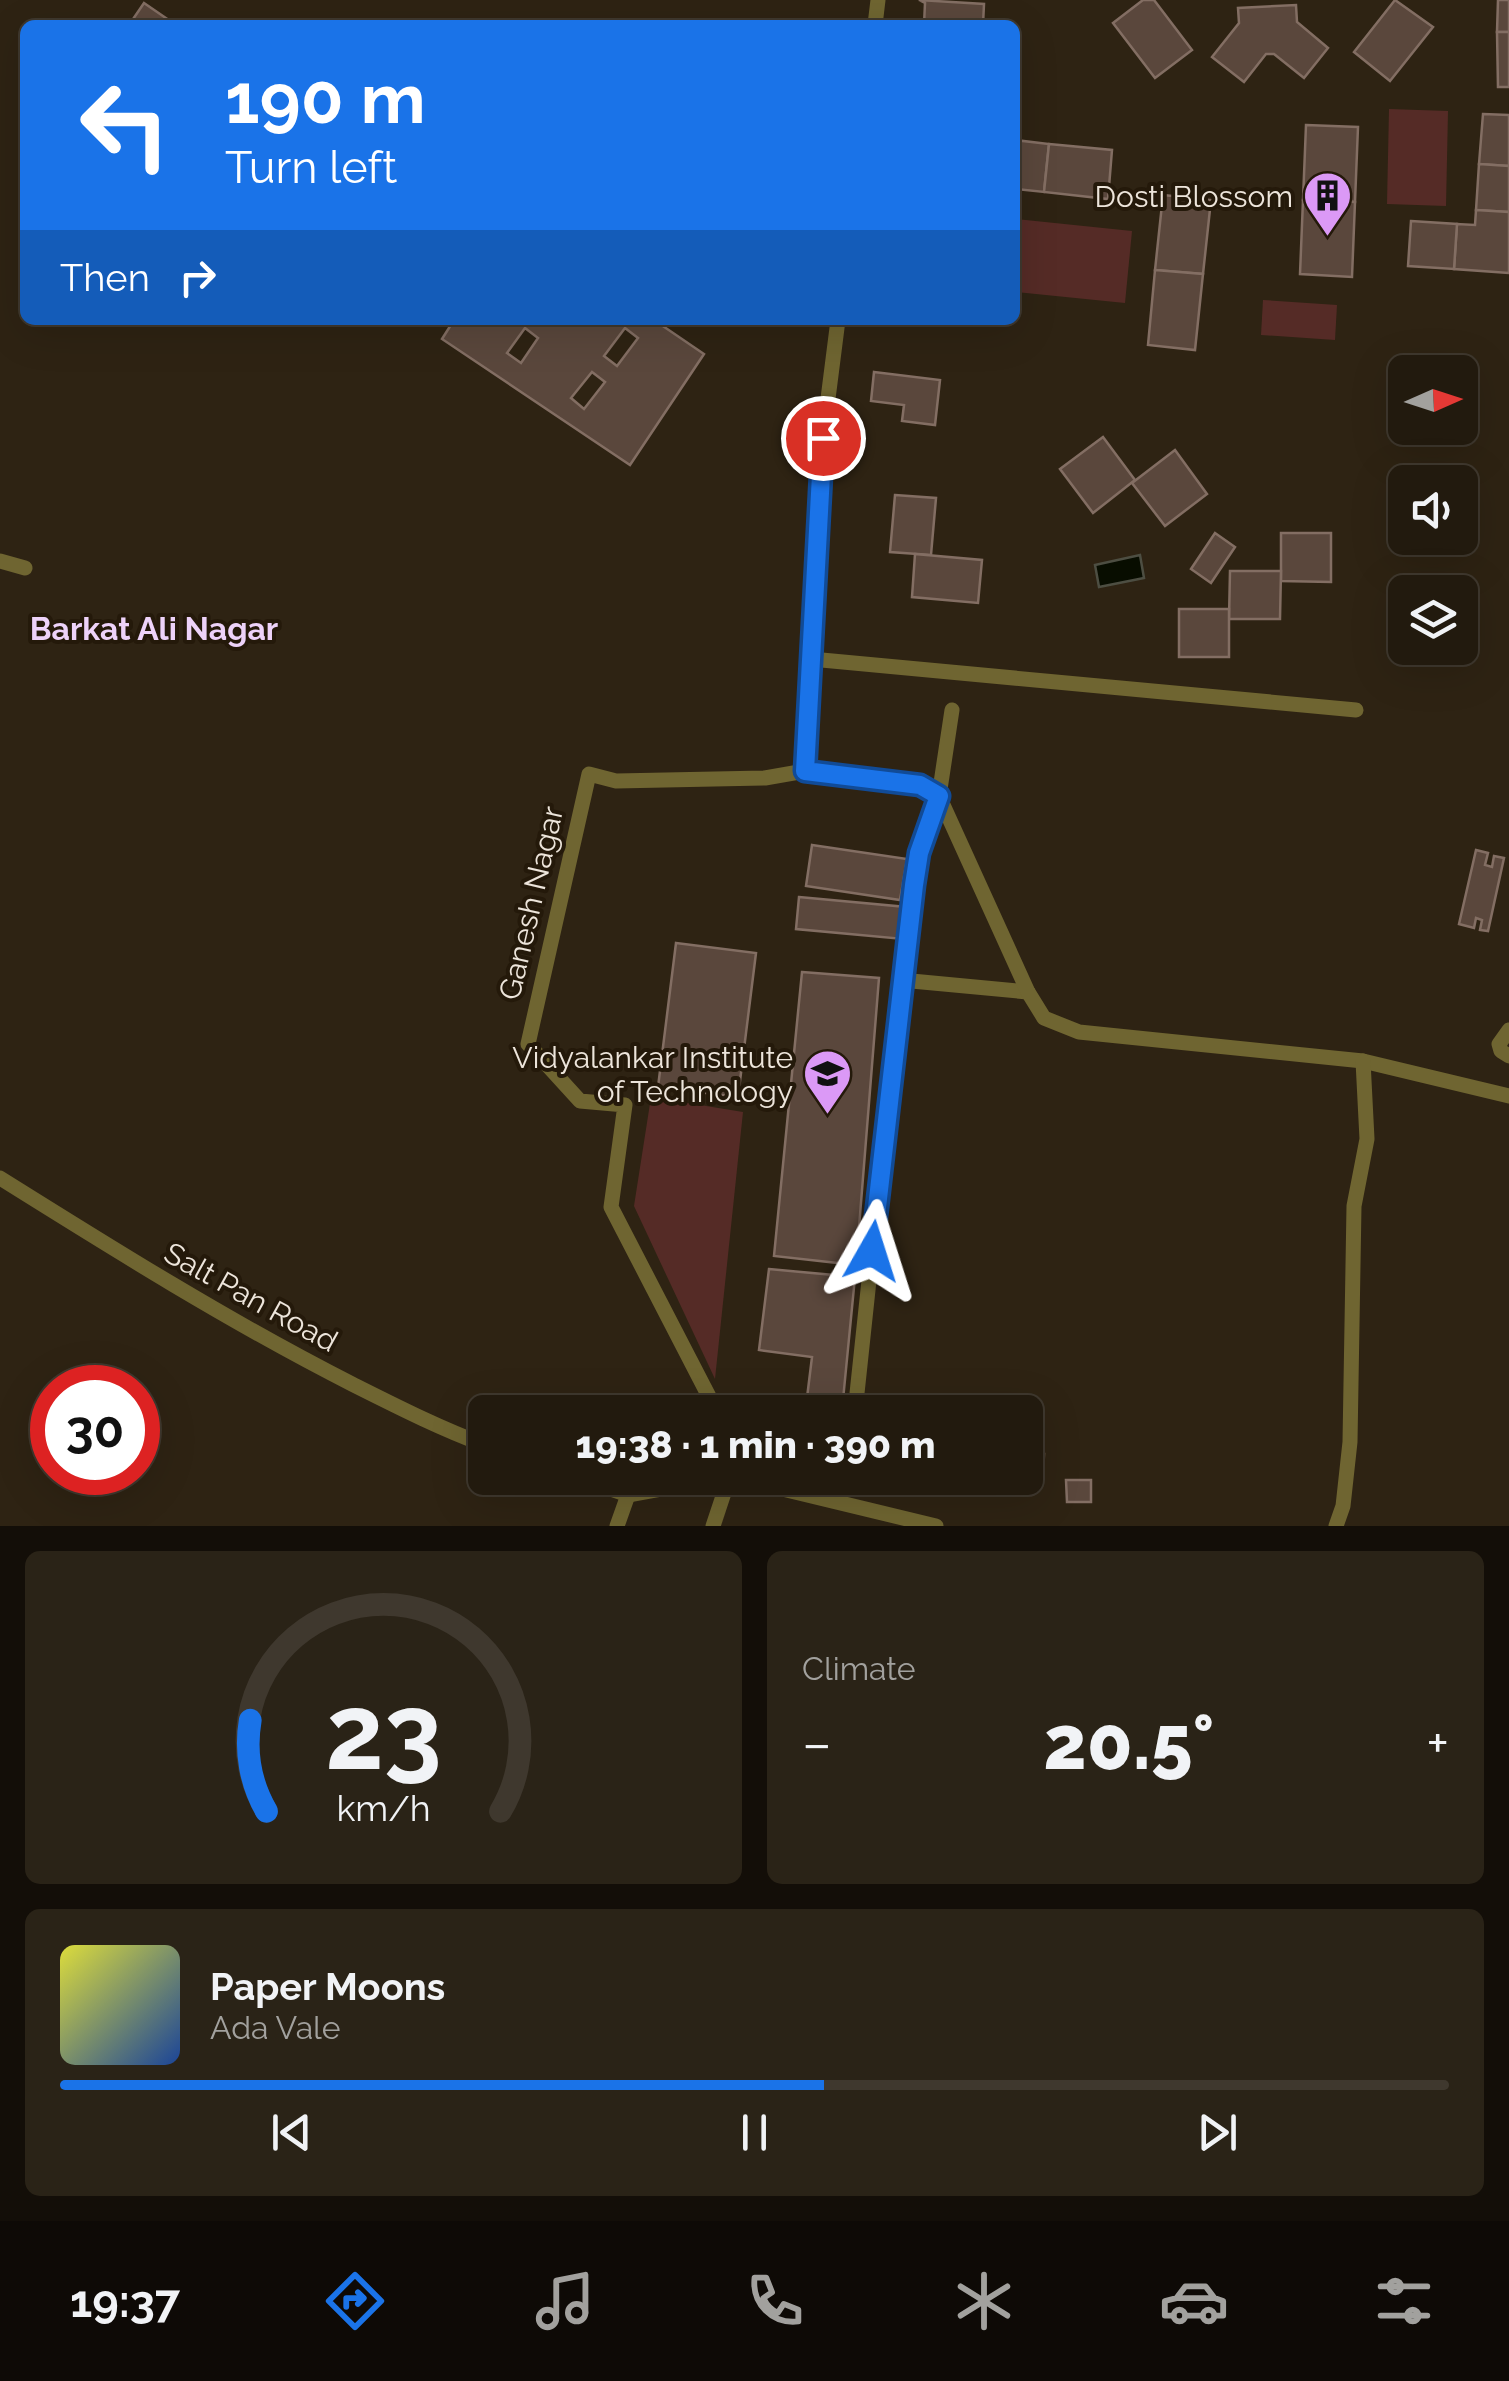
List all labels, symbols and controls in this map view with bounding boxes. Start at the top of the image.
text: 190 m [225,57,426,139]
icon: left [60,60,190,190]
text: Turn left [225,141,397,194]
building icon: Dosti Blossom [1302,170,1354,238]
place label: Dosti Blossom [1095,179,1293,214]
icon: right [170,250,225,305]
text: Then [60,255,150,300]
north arrow [1388,355,1478,445]
map controls [1388,355,1478,665]
pin [781,396,866,481]
icon: arrive [796,411,851,466]
button: sound [1388,465,1478,555]
button: layers [1388,575,1478,665]
district label: Barkat Ali Nagar [30,610,278,647]
street label: Ganesh Nagar [492,802,570,1003]
place label: Vidyalankar Institute of Technology [512,1040,793,1109]
school or university icon: Vidyalankar Institute of Technology [802,1048,854,1116]
position arrow [820,1199,924,1303]
street label: Salt Pan Road [158,1235,344,1359]
speed limit sign: 30 [30,1365,160,1495]
text: 19:38 · 1 min · 390 m [575,1422,936,1467]
text: Climate [802,1650,916,1687]
text: 23 [325,1671,442,1793]
text: 20.5° [1043,1698,1215,1787]
text: − [802,1711,832,1776]
text: + [1426,1711,1449,1776]
text: km/h [336,1787,431,1829]
text: Paper Moons [210,1964,445,2009]
text: Ada Vale [210,2009,341,2046]
icon: previous [264,2105,319,2160]
icon: pause [727,2105,782,2160]
icon: next [1190,2105,1245,2160]
icon: directions [320,2266,390,2336]
icon: music [530,2266,600,2336]
icon: phone [740,2266,810,2336]
icon: climate [949,2266,1019,2336]
icon: car [1159,2266,1229,2336]
icon: filters [1369,2266,1439,2336]
text: 19:37 [70,2275,180,2328]

